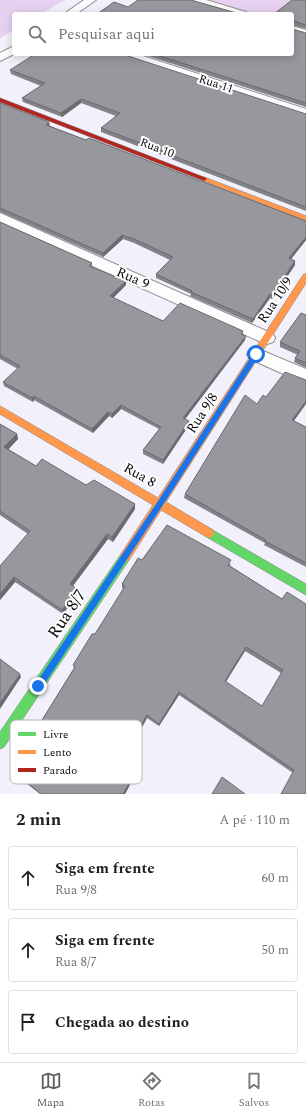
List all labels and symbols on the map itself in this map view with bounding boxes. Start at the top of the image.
street label: Rua 11 [196,69,236,99]
street label: Rua 10 [137,133,177,163]
street label: Rua 9 [113,261,153,295]
street label: Rua 10/9 [252,272,298,328]
route start [247,345,265,363]
street label: Rua 9/8 [181,388,223,438]
street label: Rua 8 [120,457,160,493]
street label: Rua 8/7 [41,584,93,644]
route end [29,677,47,695]
legend [10,720,142,784]
text: Livre [43,726,68,743]
text: Lento [43,744,72,761]
text: Parado [43,762,77,779]

